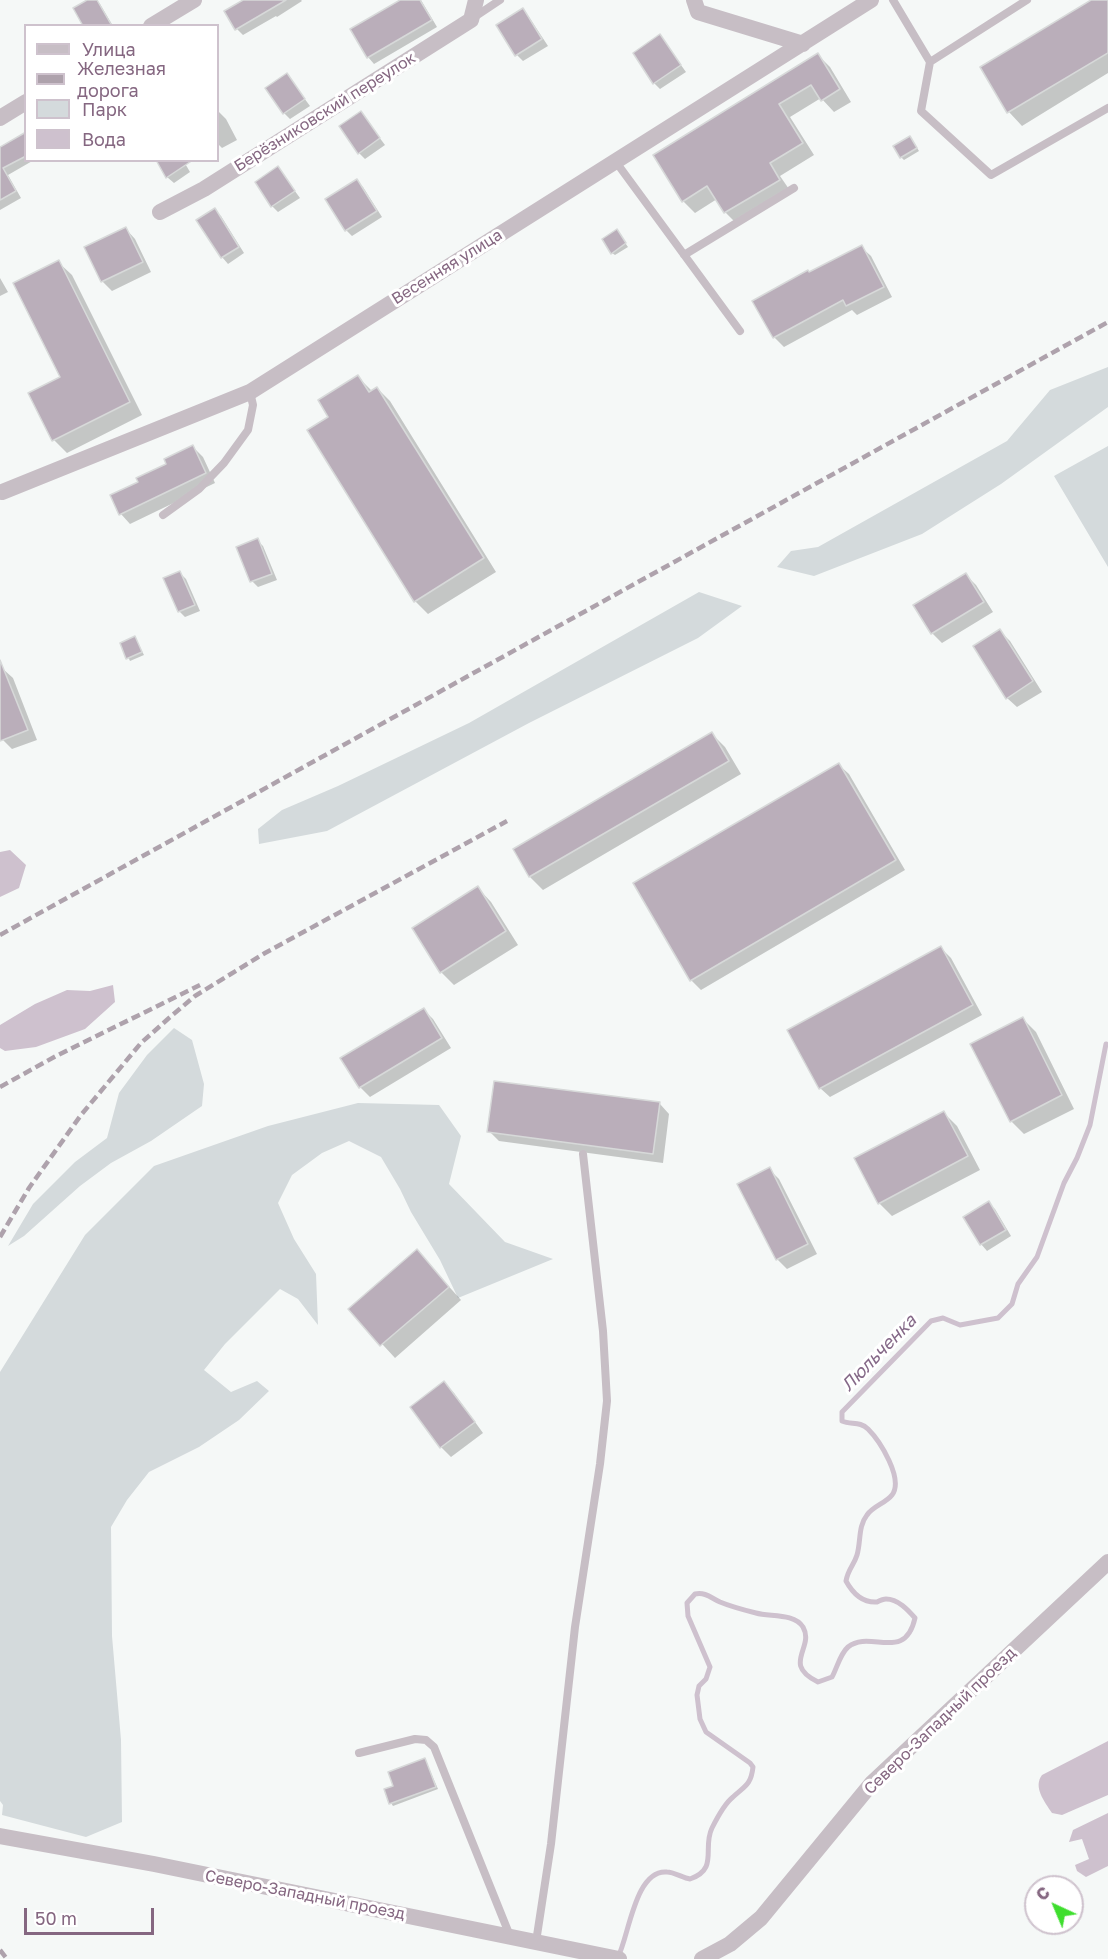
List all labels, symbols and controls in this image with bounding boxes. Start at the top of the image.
legend [24,24,219,162]
text: Улица [82,38,136,60]
street label: Берёзниковский переулок [231,48,419,176]
text: Железная дорога [77,57,166,101]
text: Парк [82,98,127,120]
text: Вода [82,128,126,150]
street label: Весенняя улица [388,225,506,309]
water label: Люльченка [837,1310,921,1396]
street label: Северо-Западный проезд [860,1644,1020,1798]
street label: Северо-Западный проезд [203,1866,407,1924]
north arrow [1024,1875,1084,1935]
text: С [1032,1882,1054,1905]
scale bar [27,1896,158,1934]
text: 50 m [35,1907,77,1929]

